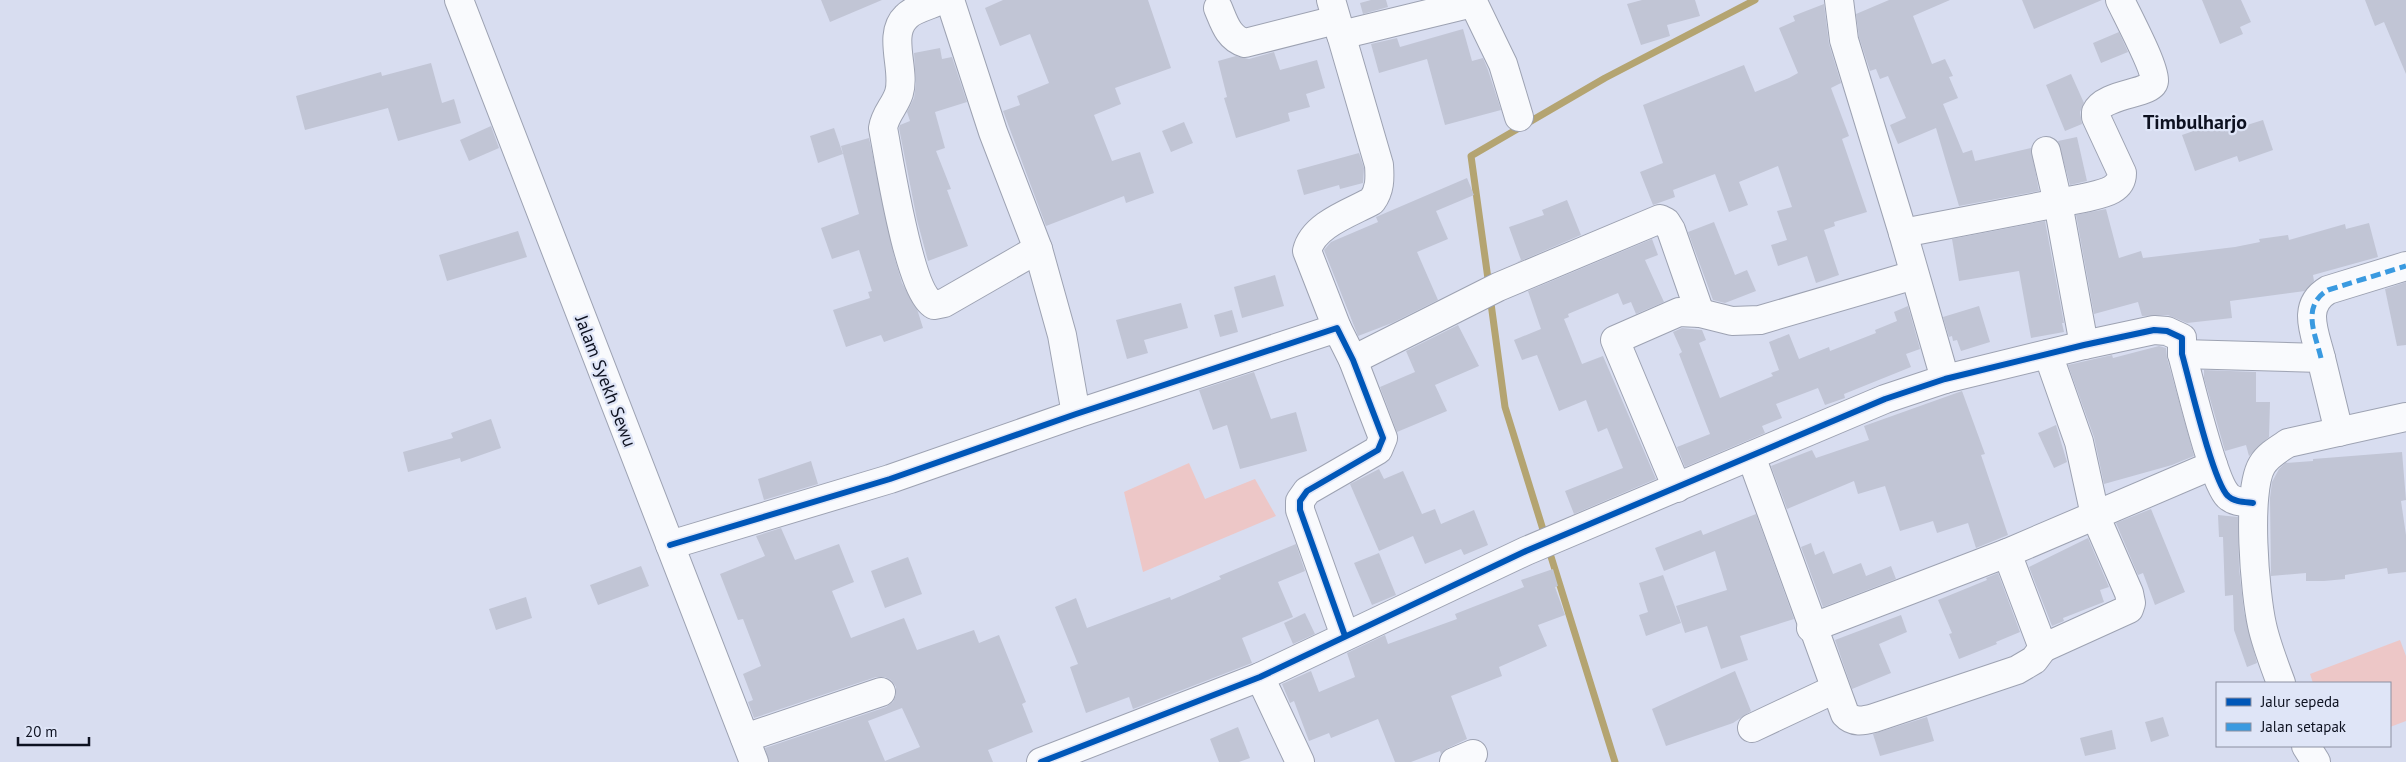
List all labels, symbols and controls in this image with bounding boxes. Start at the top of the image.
district label: Timbulharjo [2143,109,2247,135]
street label: Jalam Syekh Sewu [570,311,642,450]
legend [2216,682,2391,747]
text: Jalur sepeda [2260,692,2340,711]
scale bar [18,714,89,746]
text: Jalan setapak [2260,717,2347,736]
text: 20 m [25,722,58,741]

